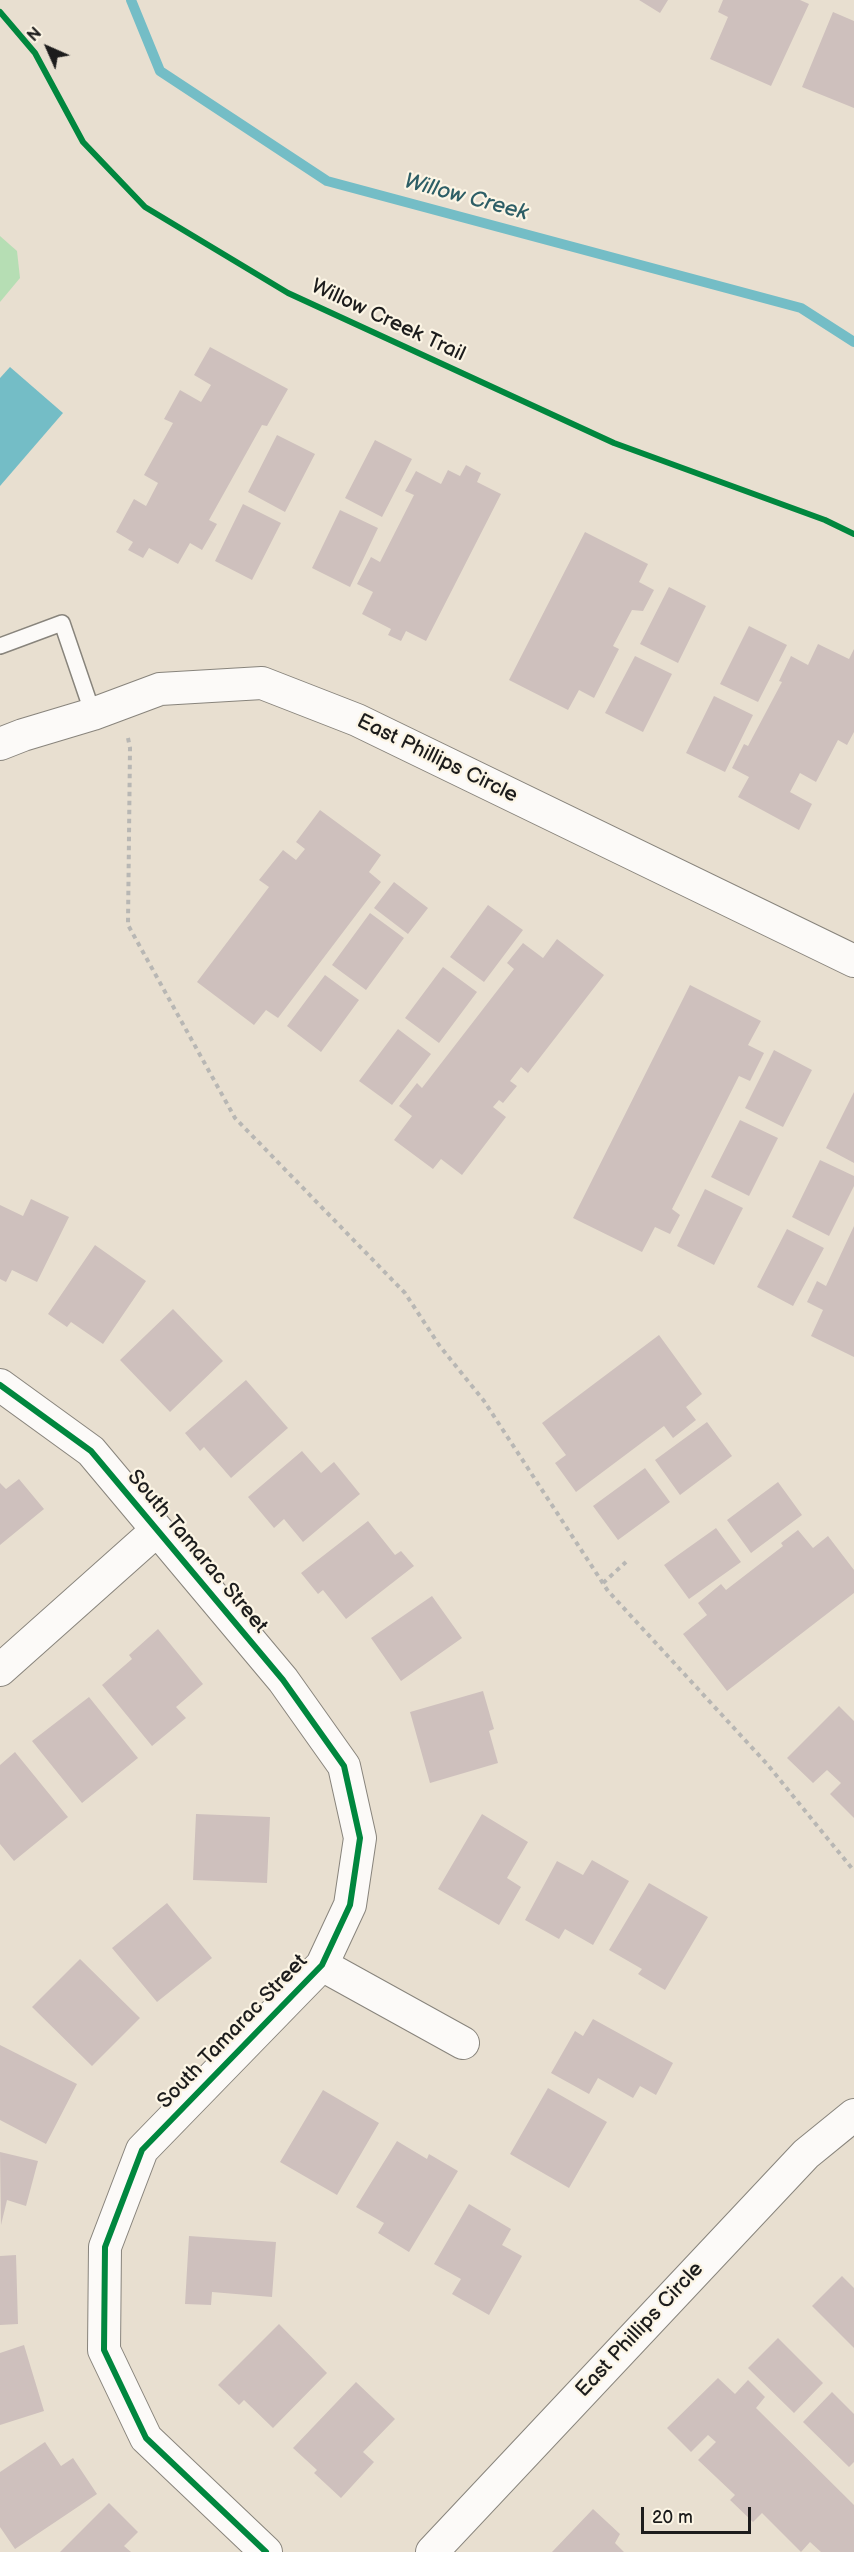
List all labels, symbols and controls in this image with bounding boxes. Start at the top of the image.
north arrow [18,18,78,78]
text: N [24,24,46,46]
water label: Willow Creek [401,169,531,227]
street label: Willow Creek Trail [307,274,469,368]
street label: East Phillips Circle [353,709,521,809]
street label: South Tamarac Street [121,1465,273,1639]
street label: South Tamarac Street [153,1950,313,2114]
street label: East Phillips Circle [571,2257,709,2403]
scale bar [644,2495,754,2533]
text: 20 m [652,2507,693,2528]

